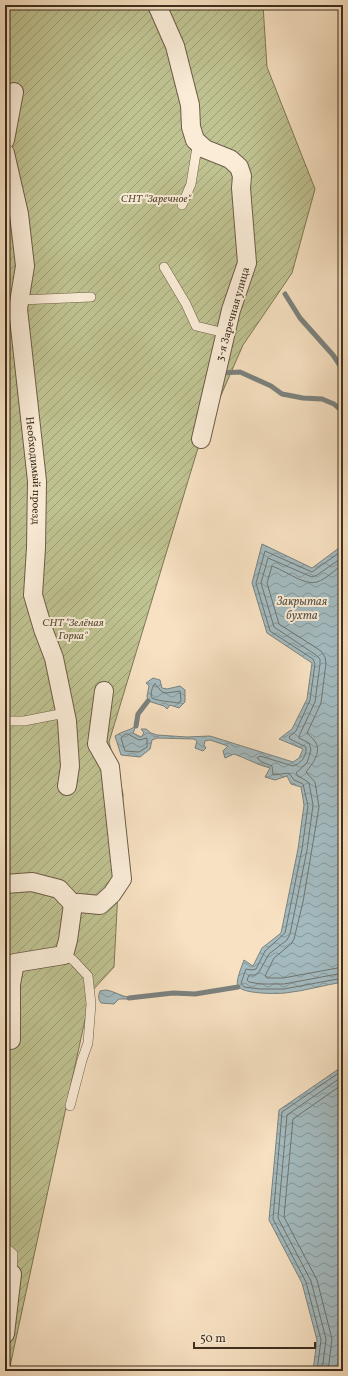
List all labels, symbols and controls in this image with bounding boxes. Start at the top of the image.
park label: СНТ "Заречное" [121,192,192,207]
street label: 3-я Заречная улица [213,265,254,363]
street label: Необходимый проезд [21,416,43,525]
water label: Закрытая бухта [276,594,328,624]
park label: СНТ "Зелёная Горка" [42,616,104,644]
scale bar [194,1324,315,1350]
text: 50 m [200,1331,226,1347]

